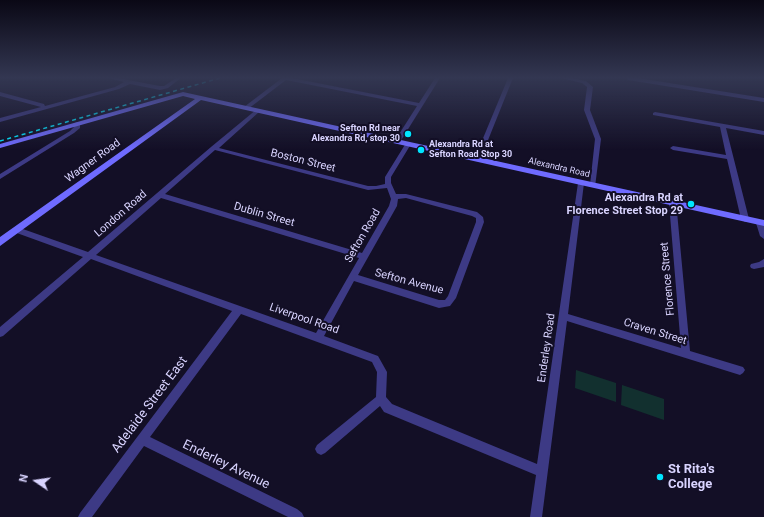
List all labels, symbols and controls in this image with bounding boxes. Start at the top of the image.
place label: Sefton Rd near Alexandra Rd, stop 30 [311,124,400,145]
marker: Sefton Rd near Alexandra Rd, stop 30 [403,129,413,139]
street label: Wagner Road [63,136,123,186]
place label: Alexandra Rd at Sefton Road Stop 30 [429,140,512,161]
marker: Alexandra Rd at Sefton Road Stop 30 [416,145,426,155]
street label: Boston Street [269,147,337,175]
street label: Alexandra Road [527,156,591,180]
street label: London Road [92,188,150,240]
place label: Alexandra Rd at Florence Street Stop 29 [567,191,683,217]
marker: Alexandra Rd at Florence Street Stop 29 [686,199,696,209]
street label: Dublin Street [232,200,296,230]
street label: Sefton Road [342,207,384,265]
street label: Florence Street [658,242,678,316]
street label: Sefton Avenue [373,266,445,298]
street label: Liverpool Road [267,301,341,337]
street label: Enderley Road [536,313,558,383]
street label: Craven Street [622,316,688,348]
street label: Adelaide Street East [109,354,191,456]
street label: Enderley Avenue [180,437,272,493]
north arrow [16,461,56,501]
place label: St Rita's College [668,462,715,493]
marker: St Rita's College [655,472,665,482]
text: N [17,473,31,483]

